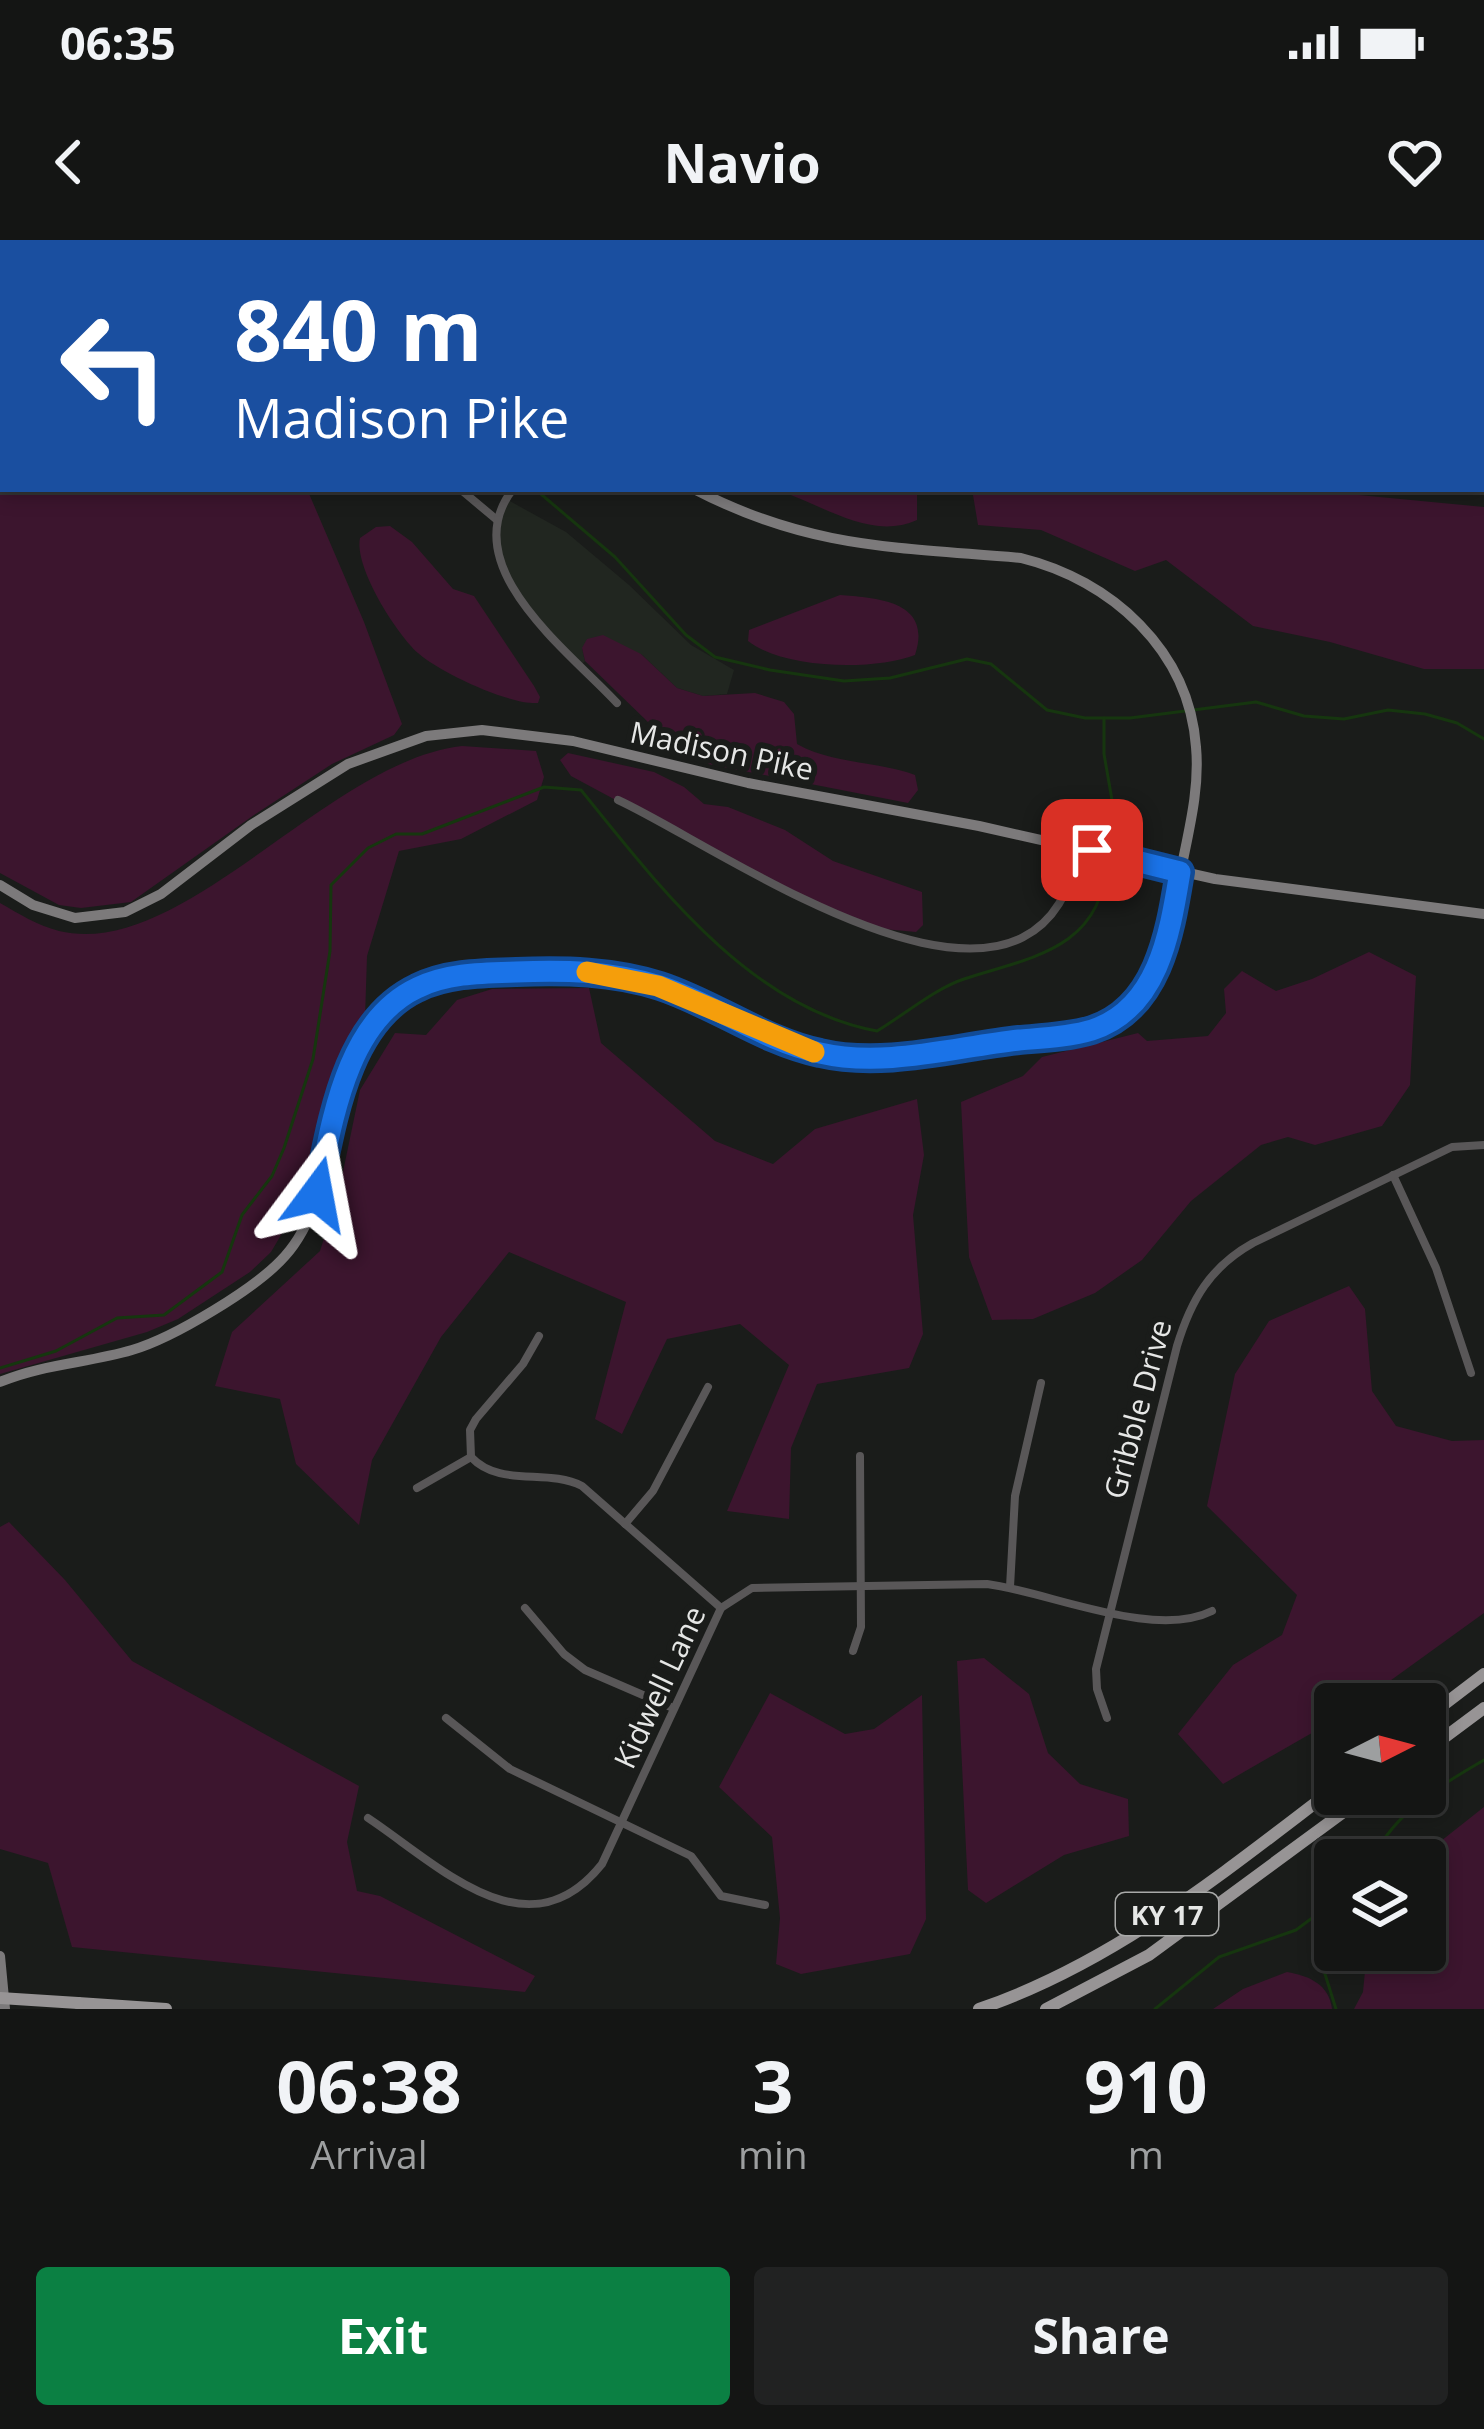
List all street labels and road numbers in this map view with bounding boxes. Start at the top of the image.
street label: Madison Pike [627,711,817,789]
street label: Gribble Drive [1093,1315,1181,1503]
street label: Kidwell Lane [603,1599,715,1775]
road number: KY 17 [1116,1893,1218,1935]

